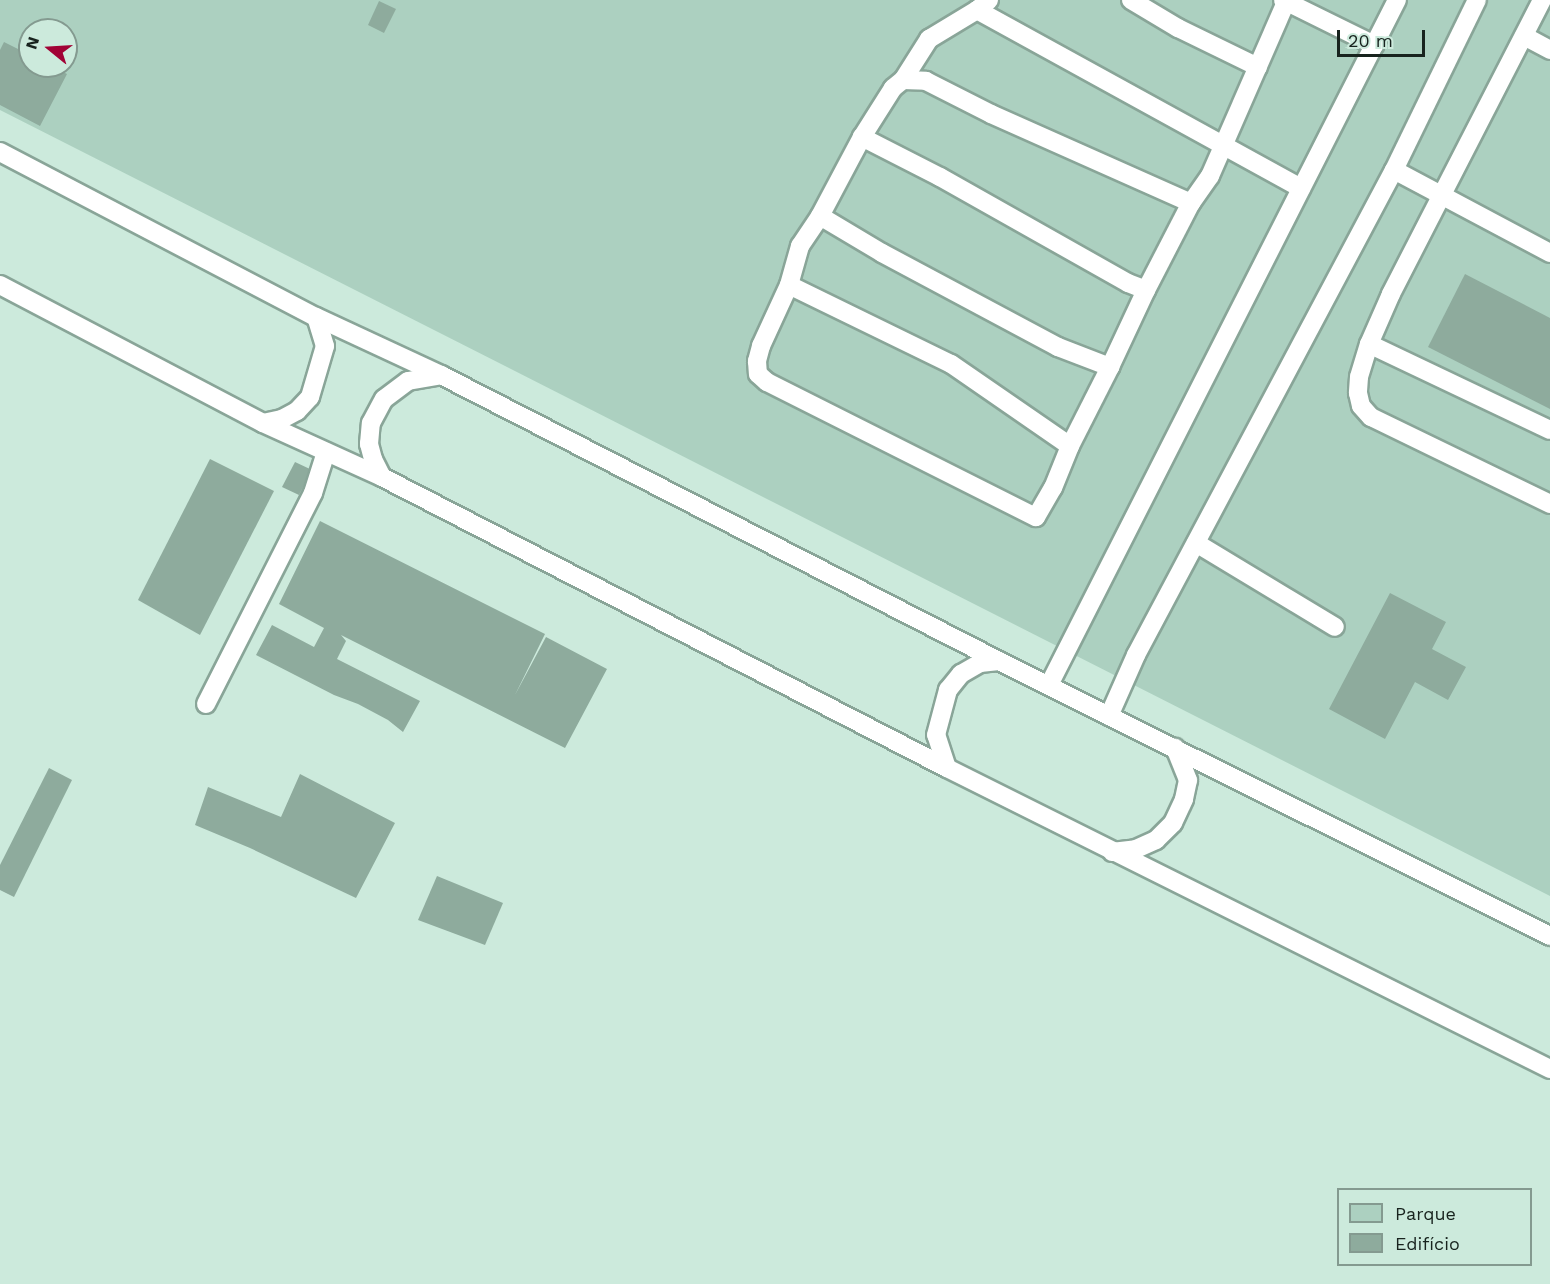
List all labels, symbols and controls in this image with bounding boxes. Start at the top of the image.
north arrow [18,18,78,78]
scale bar [1340,18,1428,56]
text: 20 m [1348,30,1393,51]
text: N [21,34,43,51]
legend [1337,1188,1532,1266]
text: Parque [1395,1203,1456,1224]
text: Edifício [1395,1233,1460,1254]

